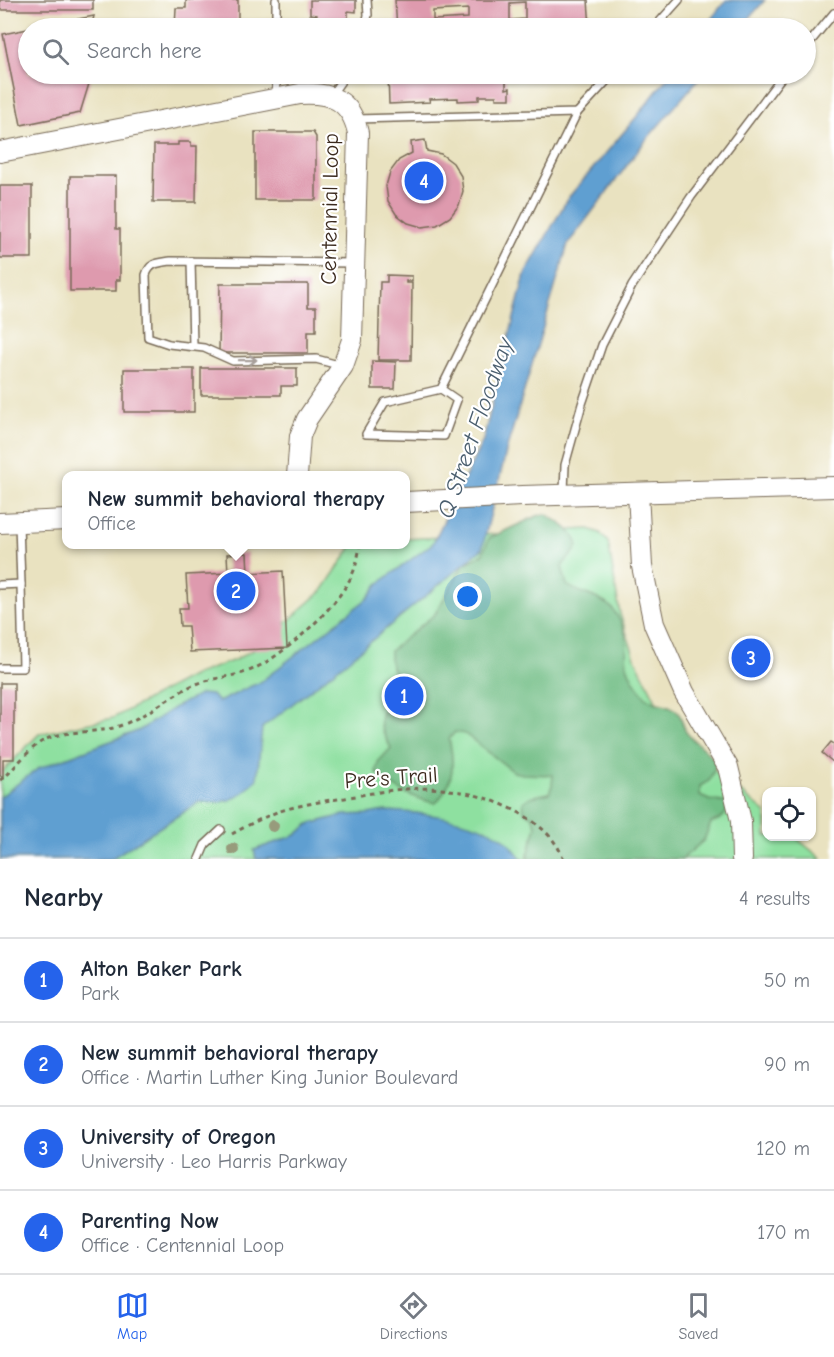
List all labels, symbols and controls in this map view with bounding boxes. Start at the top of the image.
search box [18,18,816,84]
icon: search [39,35,72,68]
text: Search here [87,38,202,64]
street label: Centennial Loop [316,133,344,285]
pin: 4 [404,158,444,204]
water label: Q Street Floodway [431,333,519,522]
one-way arrow [238,355,258,366]
popup [62,471,410,549]
text: New summit behavioral therapy [88,486,384,512]
text: Office [88,512,136,535]
pin: 2 [216,568,256,614]
your location [453,582,482,611]
pin: 3 [732,636,771,680]
pin: 1 [384,674,424,718]
street label: Pre's Trail [343,762,439,794]
map controls [762,787,816,841]
button: locate [762,787,816,841]
text: Nearby [24,883,103,913]
text: 4 results [739,887,810,910]
text: Alton Baker Park [81,956,242,982]
text: 1 [40,969,47,992]
text: 50 m [764,969,810,992]
text: Park [81,982,119,1005]
text: New summit behavioral therapy [81,1040,378,1066]
text: 2 [39,1053,48,1076]
text: 90 m [764,1053,810,1076]
text: Office · Martin Luther King Junior Boulevard [81,1066,458,1089]
text: University of Oregon [81,1124,276,1150]
text: 3 [39,1137,48,1160]
text: 120 m [756,1137,810,1160]
text: University · Leo Harris Parkway [81,1150,347,1173]
text: Parenting Now [81,1208,219,1234]
text: 4 [39,1221,48,1244]
text: 170 m [757,1221,810,1244]
text: Office · Centennial Loop [81,1234,284,1257]
tab: Map [116,1289,149,1343]
tab: Directions [380,1289,447,1343]
tab: Saved [678,1289,718,1343]

